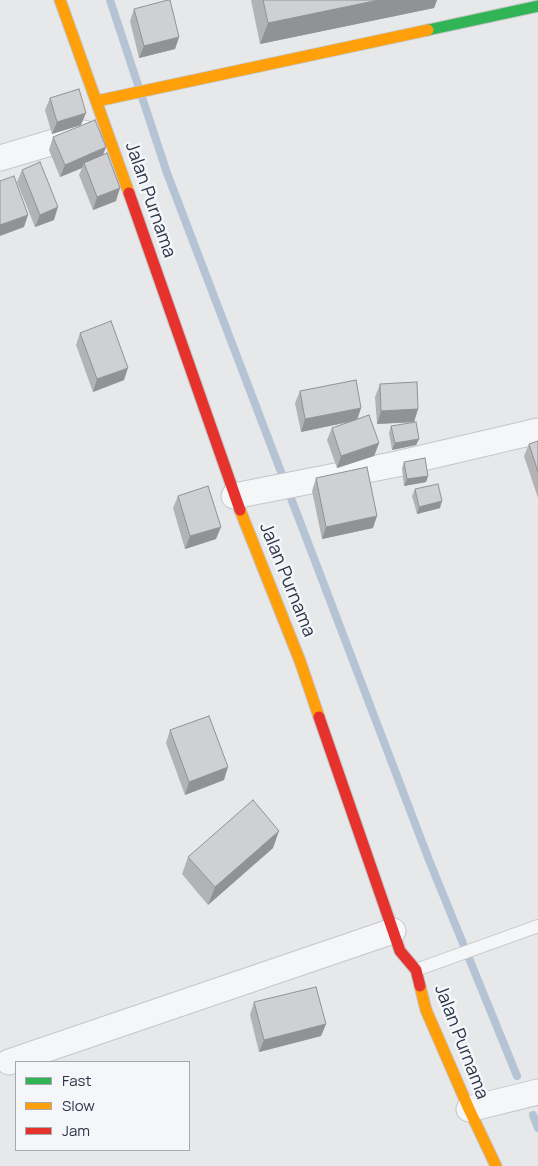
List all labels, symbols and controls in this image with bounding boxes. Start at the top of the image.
street label: Jalan Purnama [120,139,180,261]
street label: Jalan Purnama [254,520,320,640]
street label: Jalan Purnama [429,982,493,1102]
legend [15,1061,190,1151]
text: Fast [62,1070,91,1091]
text: Slow [62,1095,95,1116]
text: Jam [62,1120,90,1141]

